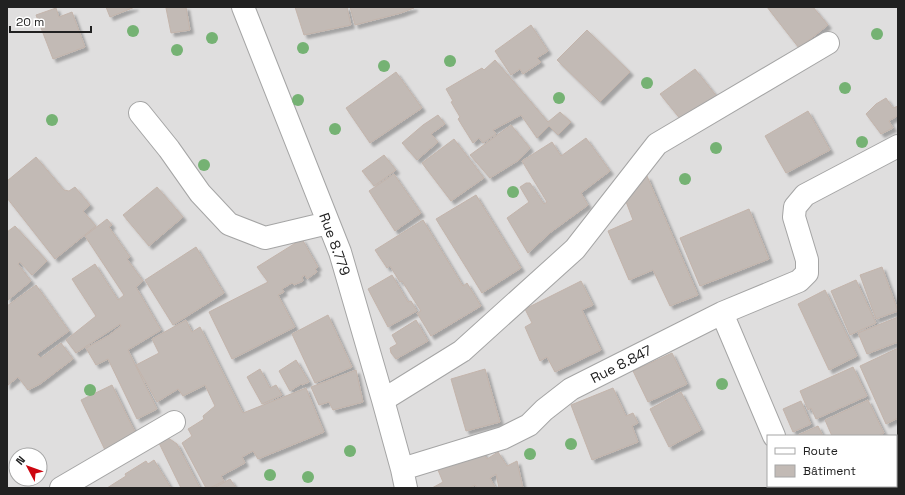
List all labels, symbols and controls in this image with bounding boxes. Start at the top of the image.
scale bar [10,8,91,34]
text: 20 m [16,14,44,30]
street label: Rue 8.779 [315,210,355,278]
street label: Rue 8.847 [587,341,655,387]
legend [767,435,897,487]
text: Route [803,443,838,459]
north arrow [8,447,48,487]
text: N [13,453,28,468]
text: Bâtiment [803,463,856,479]

